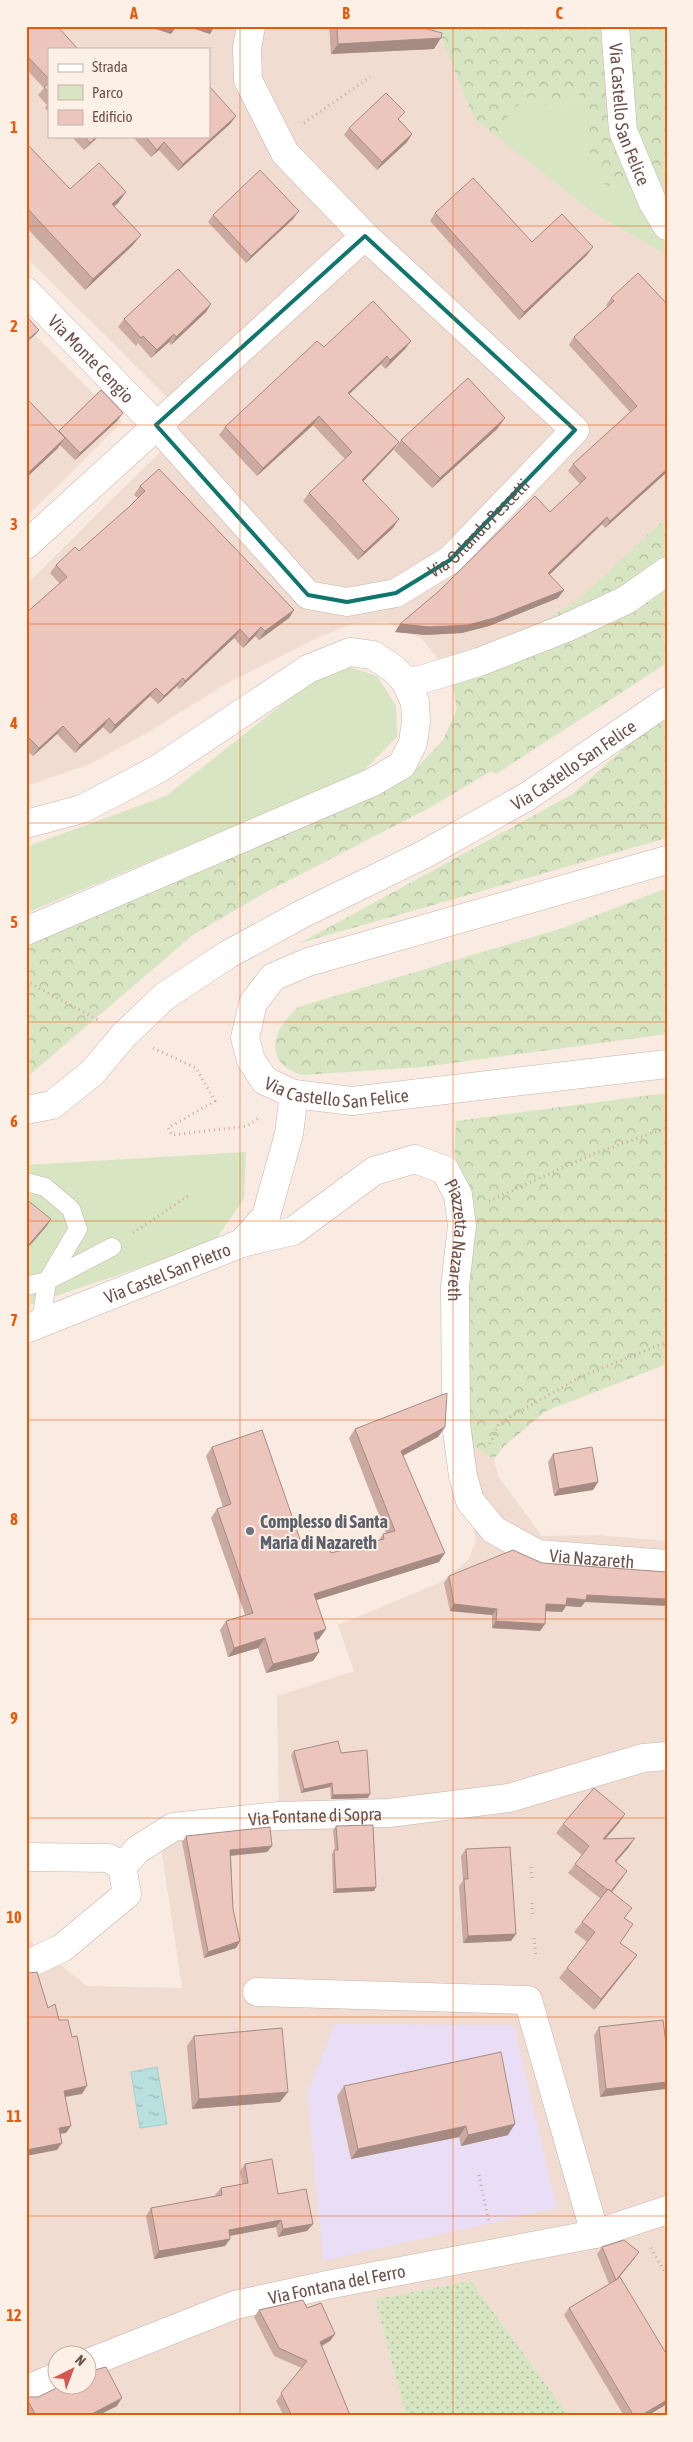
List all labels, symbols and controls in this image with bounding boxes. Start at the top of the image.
text: A [129,4,138,22]
text: B [342,4,350,22]
text: C [555,4,563,22]
street label: Via Castello San Felice [606,42,655,188]
legend [48,48,210,138]
text: Strada [92,58,128,75]
text: Parco [92,84,123,101]
text: Edificio [92,108,133,125]
text: 1 [10,118,18,136]
street label: Via Monte Cengio [44,310,139,407]
text: 2 [10,317,18,335]
street label: Via Orlando Pescetti [424,474,533,582]
text: 3 [10,515,18,533]
text: 4 [9,714,18,732]
street label: Via Castello San Felice [507,715,640,814]
text: 5 [10,913,18,931]
street label: Via Castello San Felice [261,1072,410,1112]
text: 6 [10,1112,18,1130]
street label: Piazzetta Nazareth [441,1175,473,1302]
street label: Via Castel San Pietro [101,1238,233,1307]
text: 7 [10,1311,18,1329]
text: 8 [10,1510,18,1528]
place label: Complesso di Santa Maria di Nazareth [260,1511,388,1553]
marker: Complesso di Santa Maria di Nazareth [244,1525,256,1537]
street label: Via Nazareth [549,1544,635,1572]
text: 9 [10,1709,18,1727]
street label: Via Fontane di Sopra [247,1803,382,1830]
text: 10 [6,1908,22,1926]
text: 11 [6,2107,22,2125]
street label: Via Fontana del Ferro [266,2260,407,2308]
text: 12 [6,2306,22,2324]
north arrow [48,2344,98,2394]
text: N [72,2352,89,2369]

